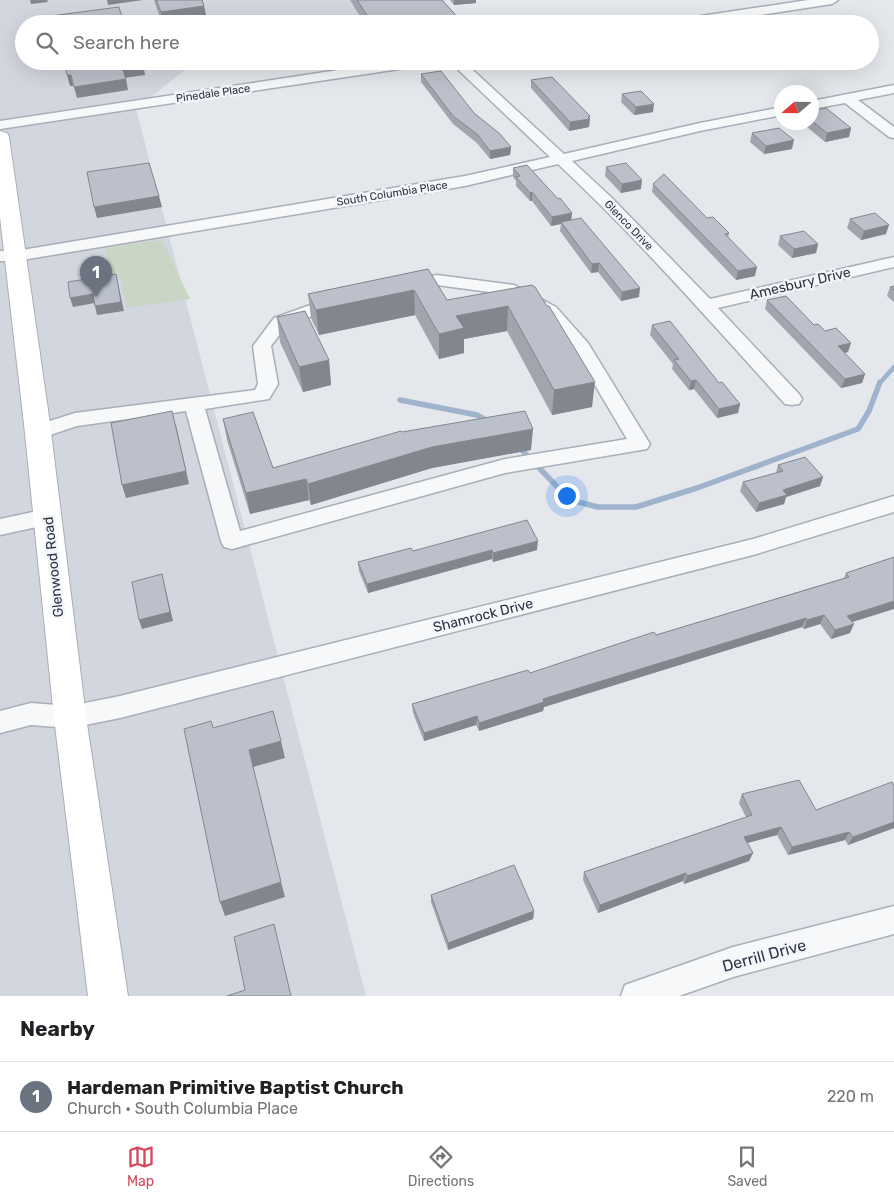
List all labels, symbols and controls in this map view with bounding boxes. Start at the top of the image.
search box [15,15,879,70]
icon: search [33,29,61,57]
text: Search here [73,31,180,54]
street label: Pinedale Place [175,82,251,105]
north arrow [774,85,819,130]
street label: South Columbia Place [336,178,449,209]
street label: Glenco Drive [602,198,656,253]
pin: 1 [80,256,112,297]
street label: Amesbury Drive [748,264,853,303]
your location [554,483,580,509]
street label: Glenwood Road [40,516,67,618]
street label: Shamrock Drive [431,595,535,636]
street label: Derrill Drive [720,935,808,976]
text: Nearby [20,1016,95,1041]
text: Hardeman Primitive Baptist Church [67,1076,404,1099]
text: 1 [32,1087,40,1106]
text: 220 m [827,1087,874,1106]
text: Church · South Columbia Place [67,1099,298,1118]
tab: Map [127,1143,155,1190]
tab: Directions [408,1143,474,1190]
tab: Saved [727,1143,767,1190]

